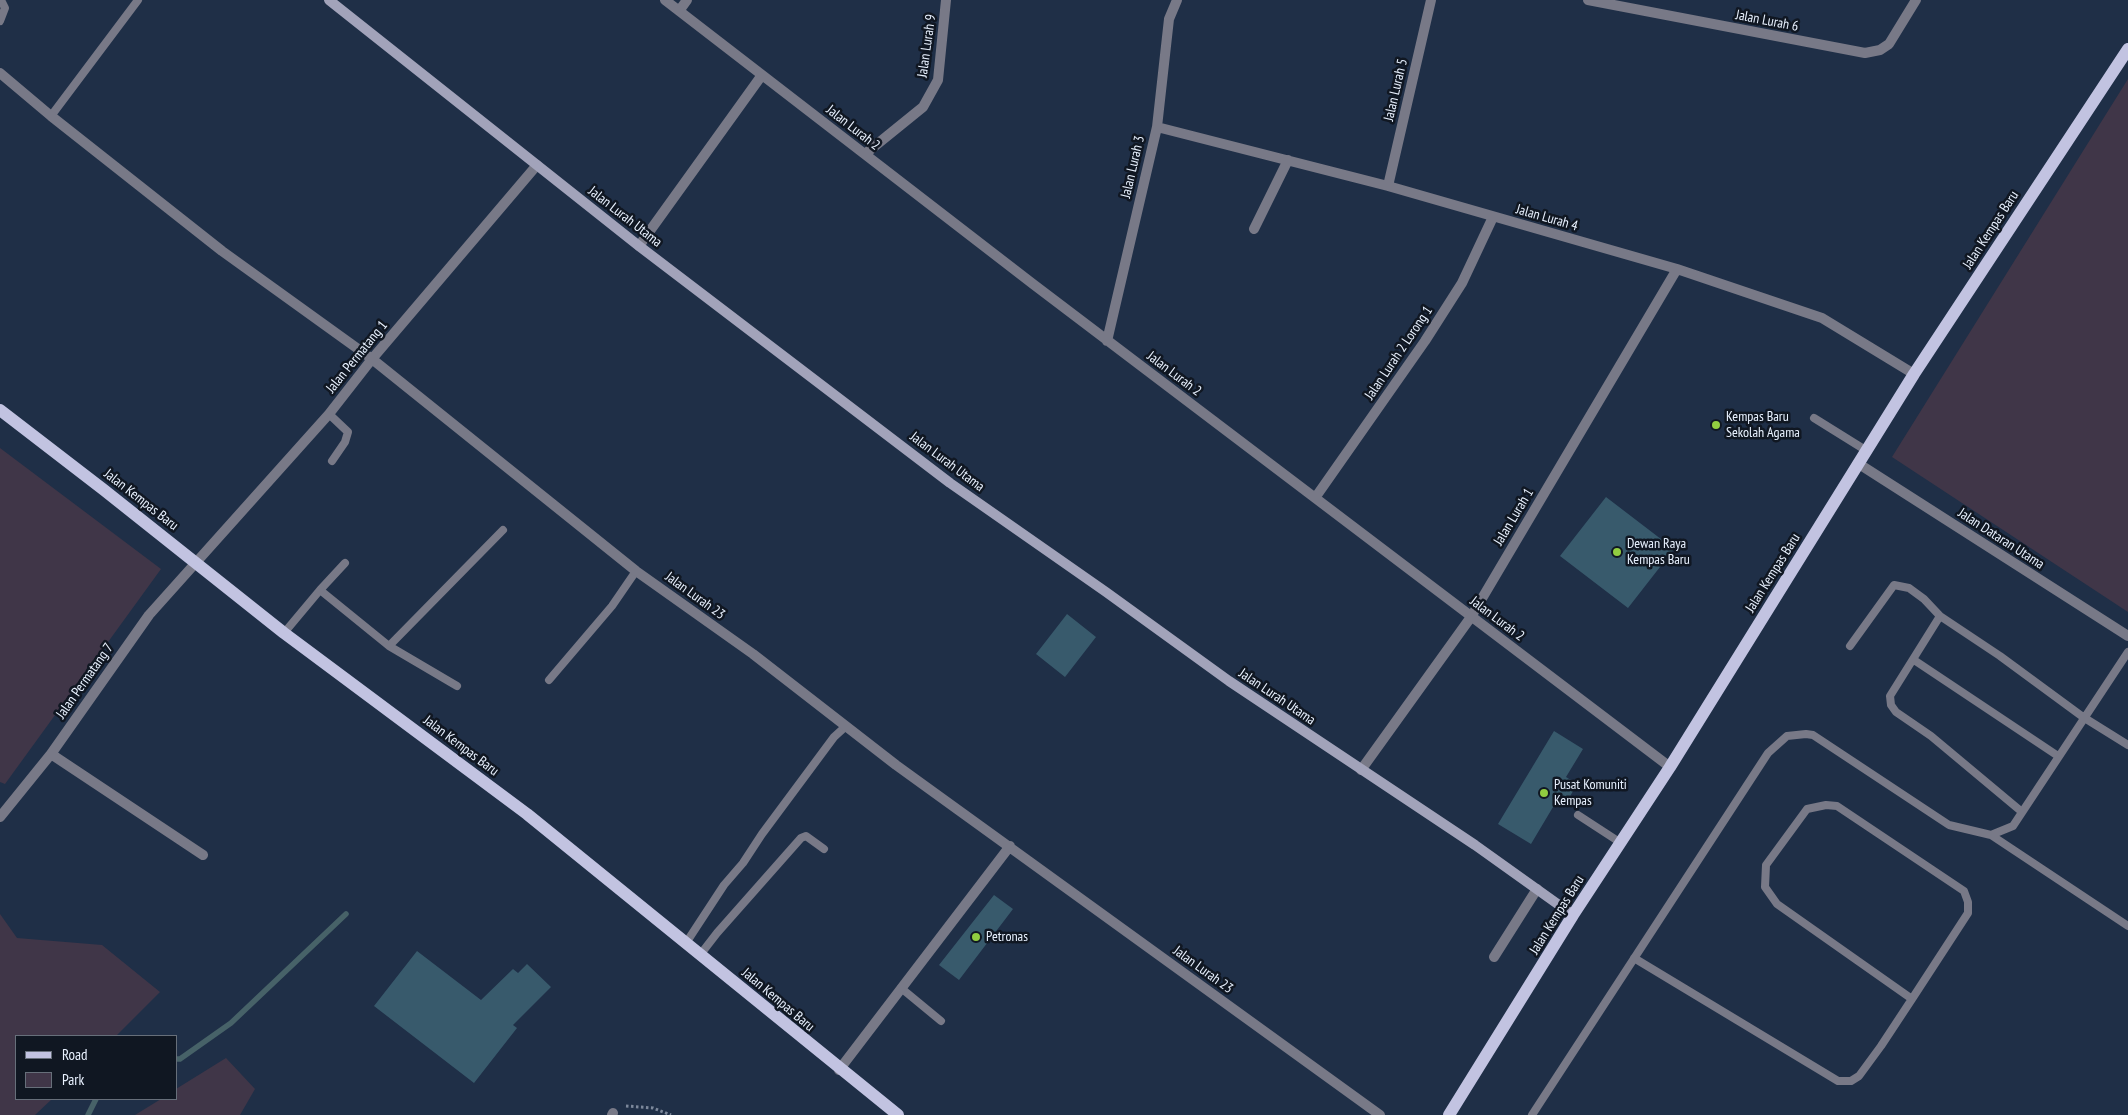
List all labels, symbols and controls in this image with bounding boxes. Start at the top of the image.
street label: Jalan Lurah 6 [1734,7,1800,35]
street label: Jalan Lurah 9 [914,13,940,79]
street label: Jalan Lurah 5 [1381,57,1411,123]
street label: Jalan Lurah 2 [823,102,883,154]
street label: Jalan Lurah 3 [1118,134,1148,200]
street label: Jalan Lurah Utama [585,183,665,251]
street label: Jalan Kempas Baru [1960,188,2022,272]
street label: Jalan Lurah 4 [1514,201,1580,235]
street label: Jalan Lurah 2 Lorong 1 [1362,303,1436,403]
street label: Jalan Permatang 1 [323,317,391,397]
street label: Jalan Lurah 2 [1144,348,1204,400]
place label: Kempas Baru Sekolah Agama [1726,409,1800,442]
marker: Kempas Baru Sekolah Agama [1710,419,1722,431]
street label: Jalan Lurah Utama [907,429,987,495]
street label: Jalan Kempas Baru [100,466,182,534]
street label: Jalan Lurah 1 [1490,485,1538,549]
street label: Jalan Dataran Utama [1955,505,2047,573]
street label: Jalan Kempas Baru [1742,531,1804,615]
place label: Dewan Raya Kempas Baru [1627,536,1690,568]
marker: Dewan Raya Kempas Baru [1611,546,1623,558]
street label: Jalan Lurah 23 [662,569,728,623]
street label: Jalan Lurah 2 [1467,593,1527,645]
street label: Jalan Permatang 7 [53,640,117,722]
street label: Jalan Lurah Utama [1236,665,1318,729]
street label: Jalan Kempas Baru [420,712,502,780]
place label: Pusat Komuniti Kempas [1554,777,1627,810]
marker: Pusat Komuniti Kempas [1538,787,1550,799]
street label: Jalan Kempas Baru [1526,873,1588,957]
place label: Petronas [986,929,1028,945]
marker: Petronas [970,931,982,943]
street label: Jalan Lurah 23 [1170,943,1236,997]
street label: Jalan Kempas Baru [738,965,818,1035]
legend [15,1035,178,1100]
text: Road [62,1045,88,1064]
text: Park [62,1070,84,1089]

